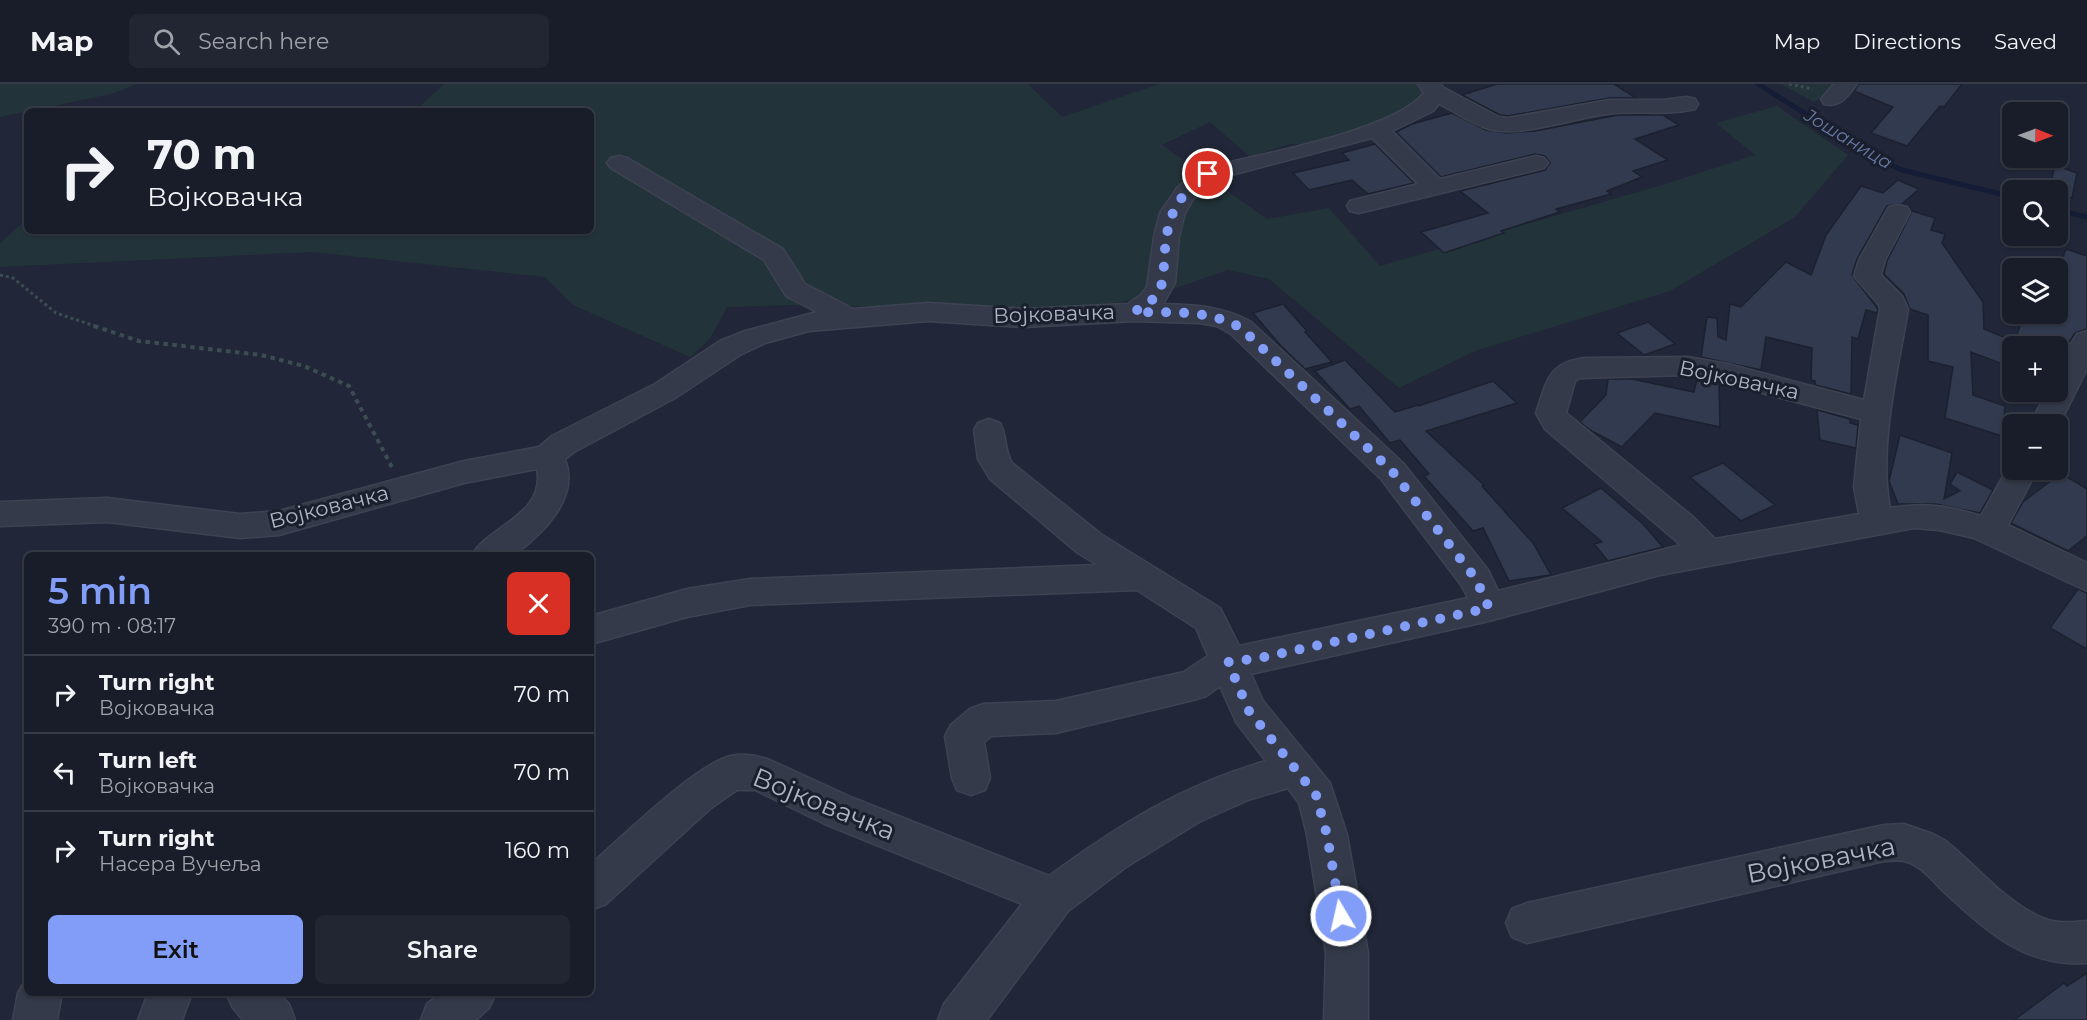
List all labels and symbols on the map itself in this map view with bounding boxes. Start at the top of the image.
north arrow [2002,102,2068,168]
water label: Јошаница [1799,104,1896,174]
pin [1182,148,1233,199]
street label: Војковачка [993,299,1115,328]
street label: Војковачка [1677,355,1801,404]
street label: Војковачка [267,480,391,533]
street label: Војковачка [748,761,900,847]
street label: Војковачка [1744,830,1898,890]
position arrow [1309,884,1373,948]

